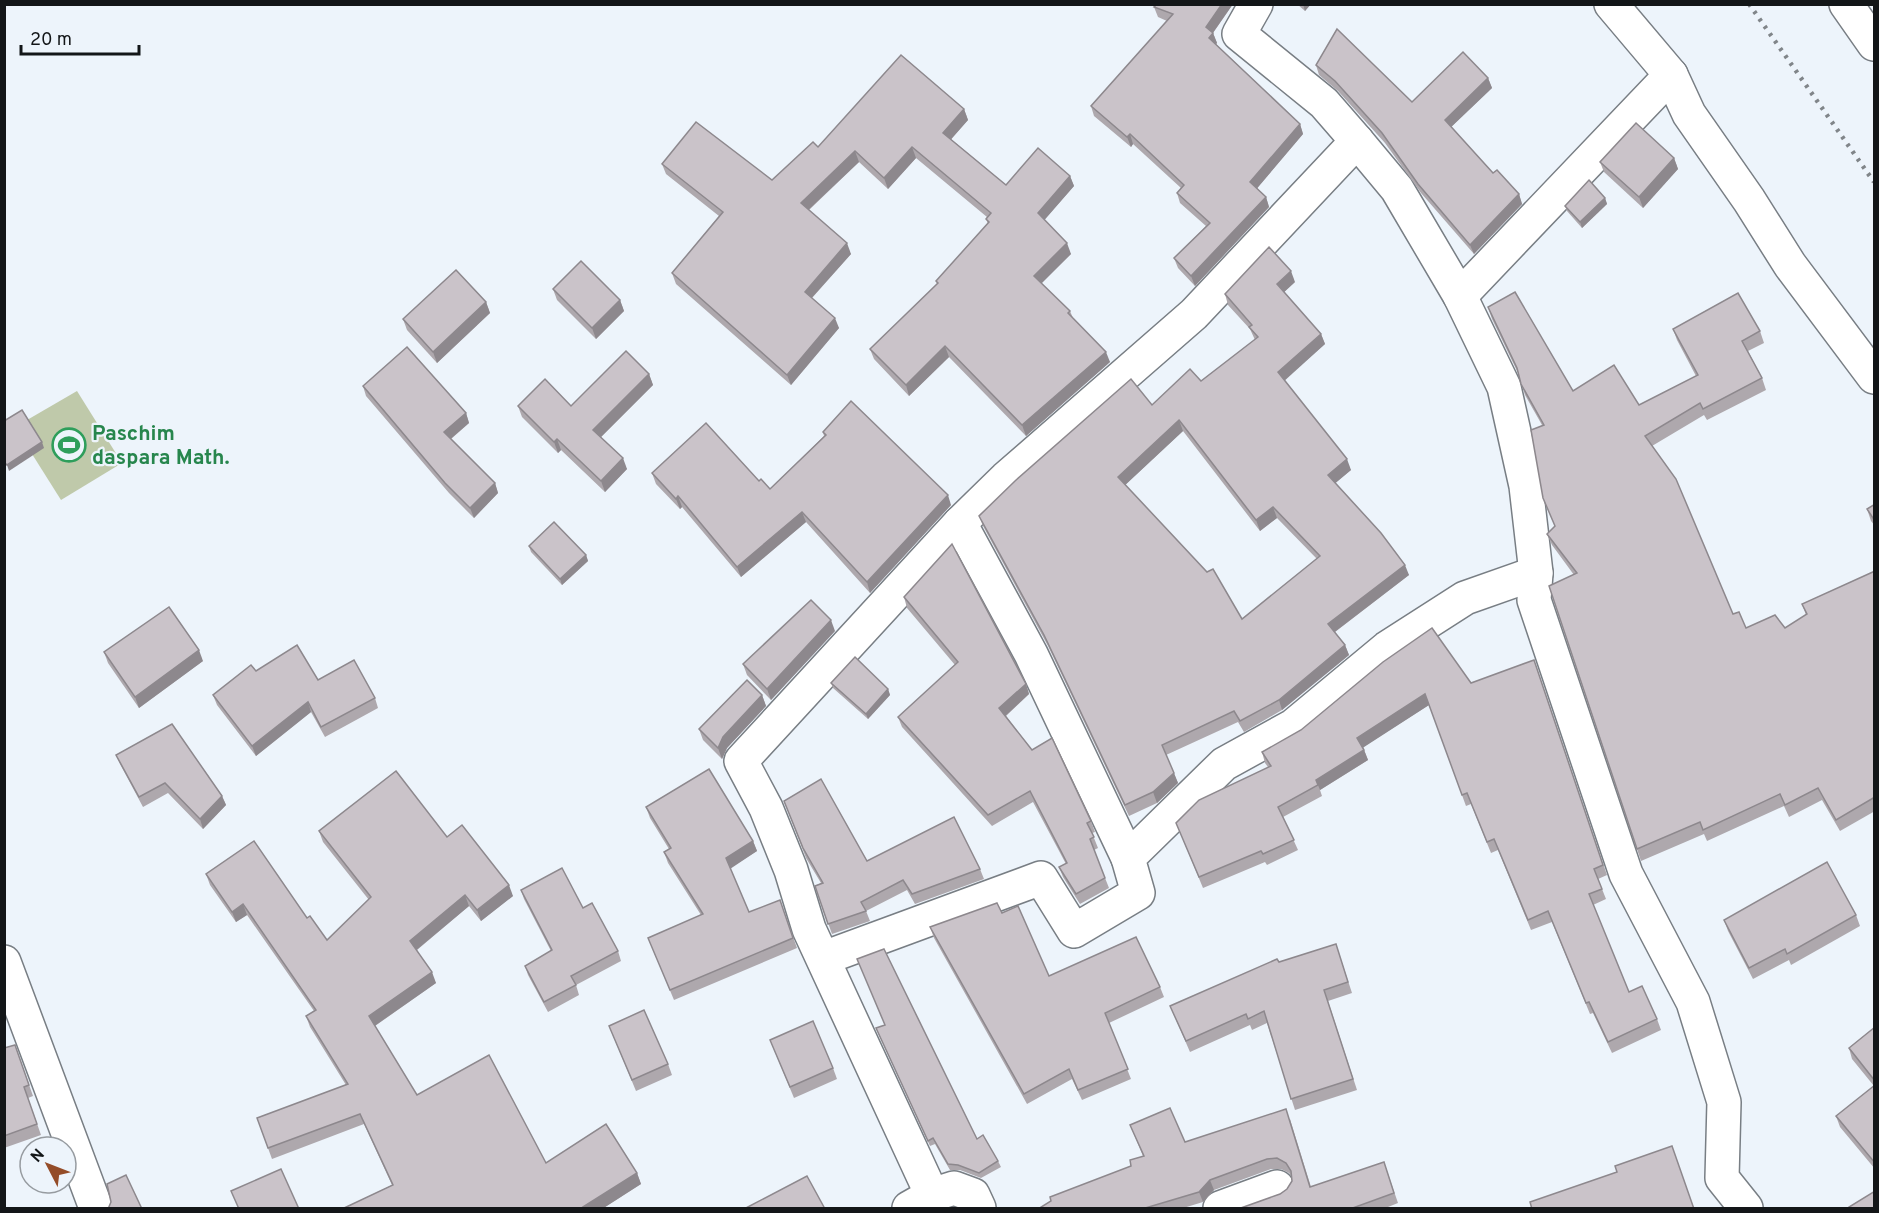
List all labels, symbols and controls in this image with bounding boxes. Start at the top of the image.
scale bar [21,18,140,56]
text: 20 m [30,29,72,52]
place label: Paschim daspara Math. [92,421,230,472]
sports icon: Paschim daspara Math. [51,427,87,463]
north arrow [18,1135,78,1195]
text: N [27,1145,50,1167]

